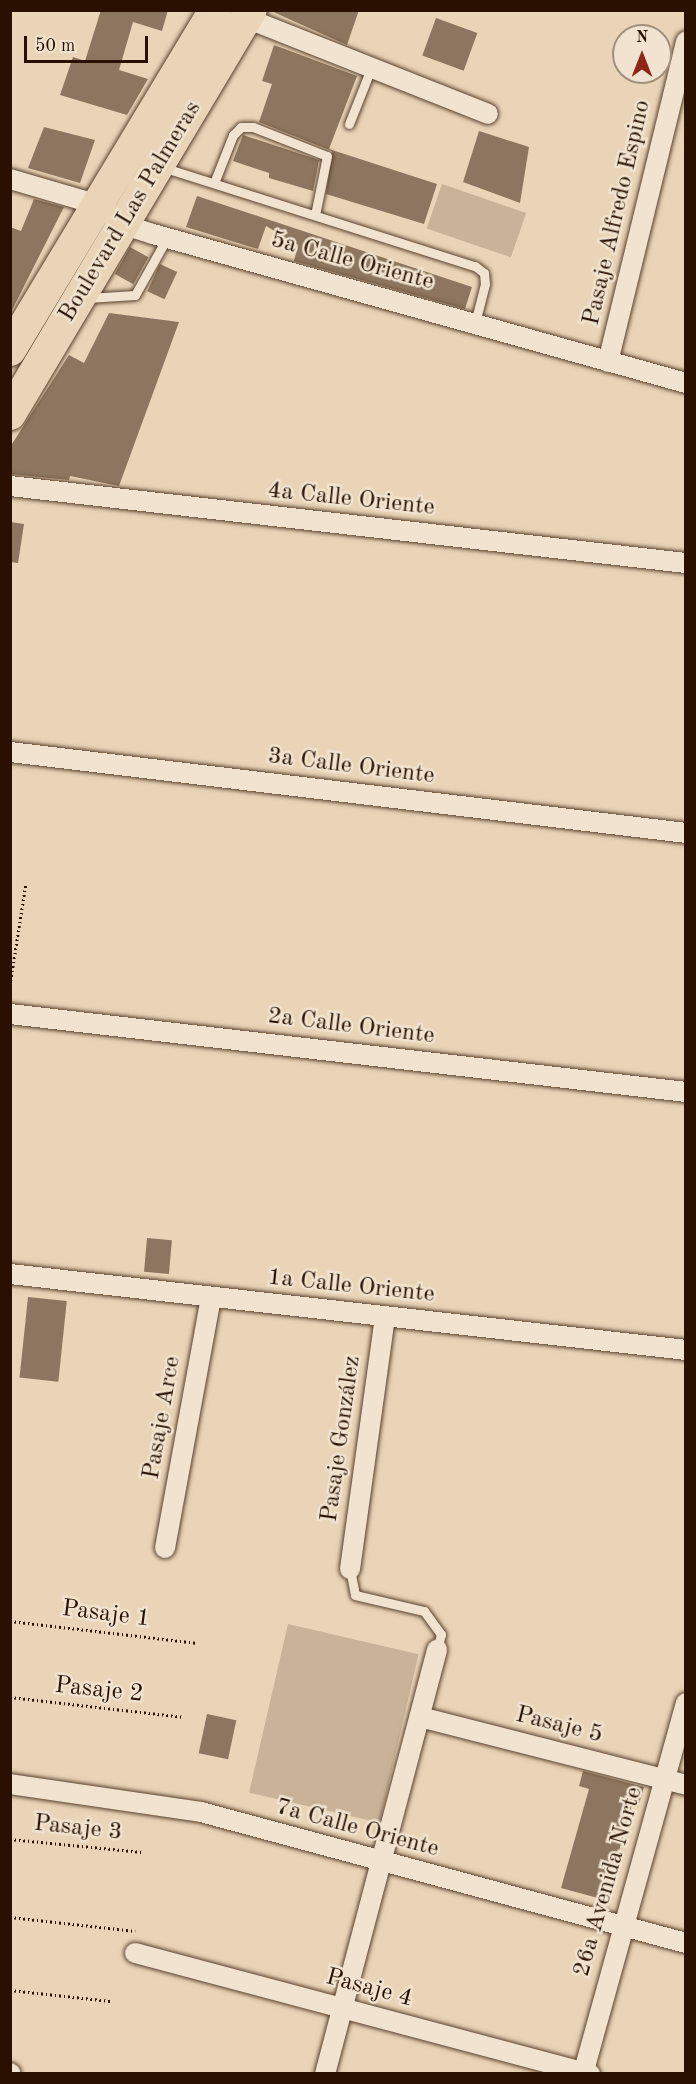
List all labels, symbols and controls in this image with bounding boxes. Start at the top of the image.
scale bar [27,24,152,62]
north arrow [612,24,672,84]
text: N [636,30,648,46]
text: 50 m [35,37,75,55]
street label: Boulevard Las Palmeras [54,96,208,328]
street label: Pasaje Alfredo Espino [578,98,658,328]
street label: 5a Calle Oriente [267,226,437,298]
street label: 4a Calle Oriente [266,477,436,523]
street label: 3a Calle Oriente [266,742,436,792]
street label: 2a Calle Oriente [266,1002,436,1052]
street label: 1a Calle Oriente [266,1264,436,1310]
street label: Pasaje Arce [138,1354,188,1482]
street label: Pasaje González [316,1354,368,1524]
street label: Pasaje 1 [60,1595,152,1635]
street label: Pasaje 2 [53,1672,145,1710]
street label: Pasaje 5 [512,1701,606,1751]
street label: 26a Avenida Norte [568,1784,650,1980]
street label: 7a Calle Oriente [272,1793,442,1865]
street label: Pasaje 3 [32,1810,124,1848]
street label: Pasaje 4 [322,1964,416,2014]

